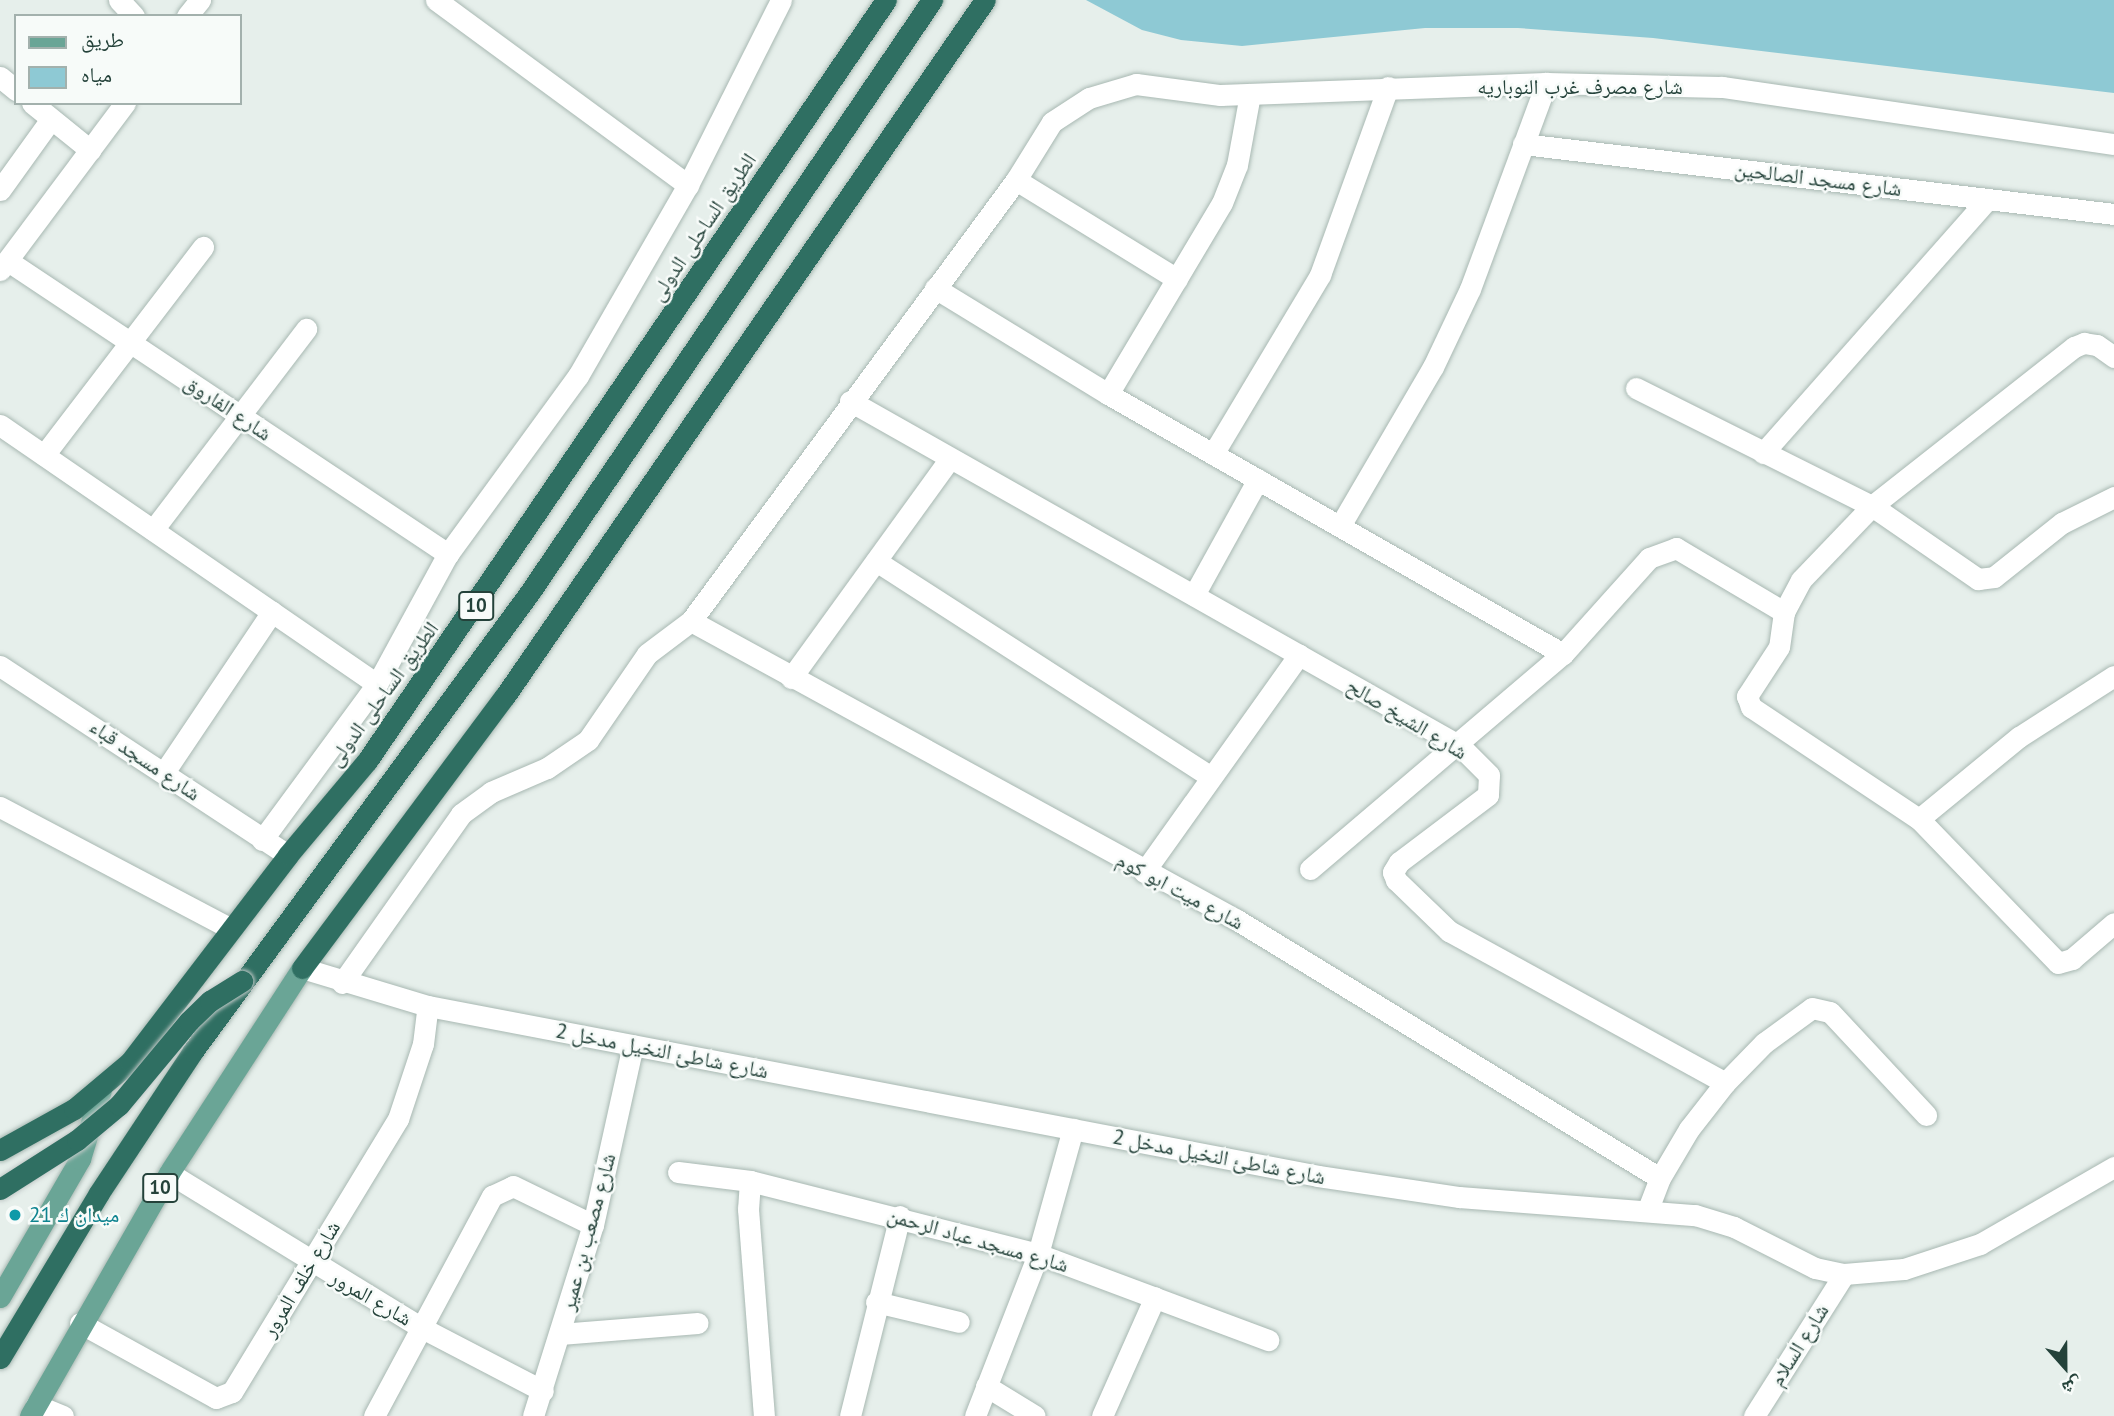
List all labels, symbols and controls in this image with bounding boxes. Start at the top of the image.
legend [14,14,242,105]
text: طريق [81,26,124,53]
text: مياه [81,61,112,88]
street label: شارع مصرف غرب النوباريه [1477,74,1683,100]
street label: الطريق الساحلى الدولى [644,148,762,306]
street label: شارع مسجد الصالحين [1733,156,1903,202]
street label: شارع الفاروق [180,370,276,446]
road number: 10 [457,590,495,622]
street label: الطريق الساحلى الدولى [322,617,444,771]
street label: شارع الشيخ صالح [1342,673,1472,765]
street label: شارع مسجد قباء [85,714,205,806]
street label: شارع ميت ابو كوم [1112,847,1248,935]
street label: شارع شاطئ النخيل مدخل 2 [554,1018,770,1084]
street label: شارع شاطئ النخيل مدخل 2 [1111,1124,1327,1190]
street label: شارع مصعب بن عمير [555,1151,621,1313]
road number: 10 [141,1172,179,1204]
place label: ميدان ك 21 [29,1202,119,1228]
street label: شارع مسجد عباد الرحمن [885,1202,1071,1278]
marker: ميدان ك 21 [7,1207,23,1223]
street label: شارع خلف المرور [256,1216,346,1342]
street label: شارع المرور [326,1265,416,1331]
street label: شارع السلام [1764,1299,1834,1391]
north arrow [2030,1332,2100,1402]
text: ش [2059,1372,2086,1401]

